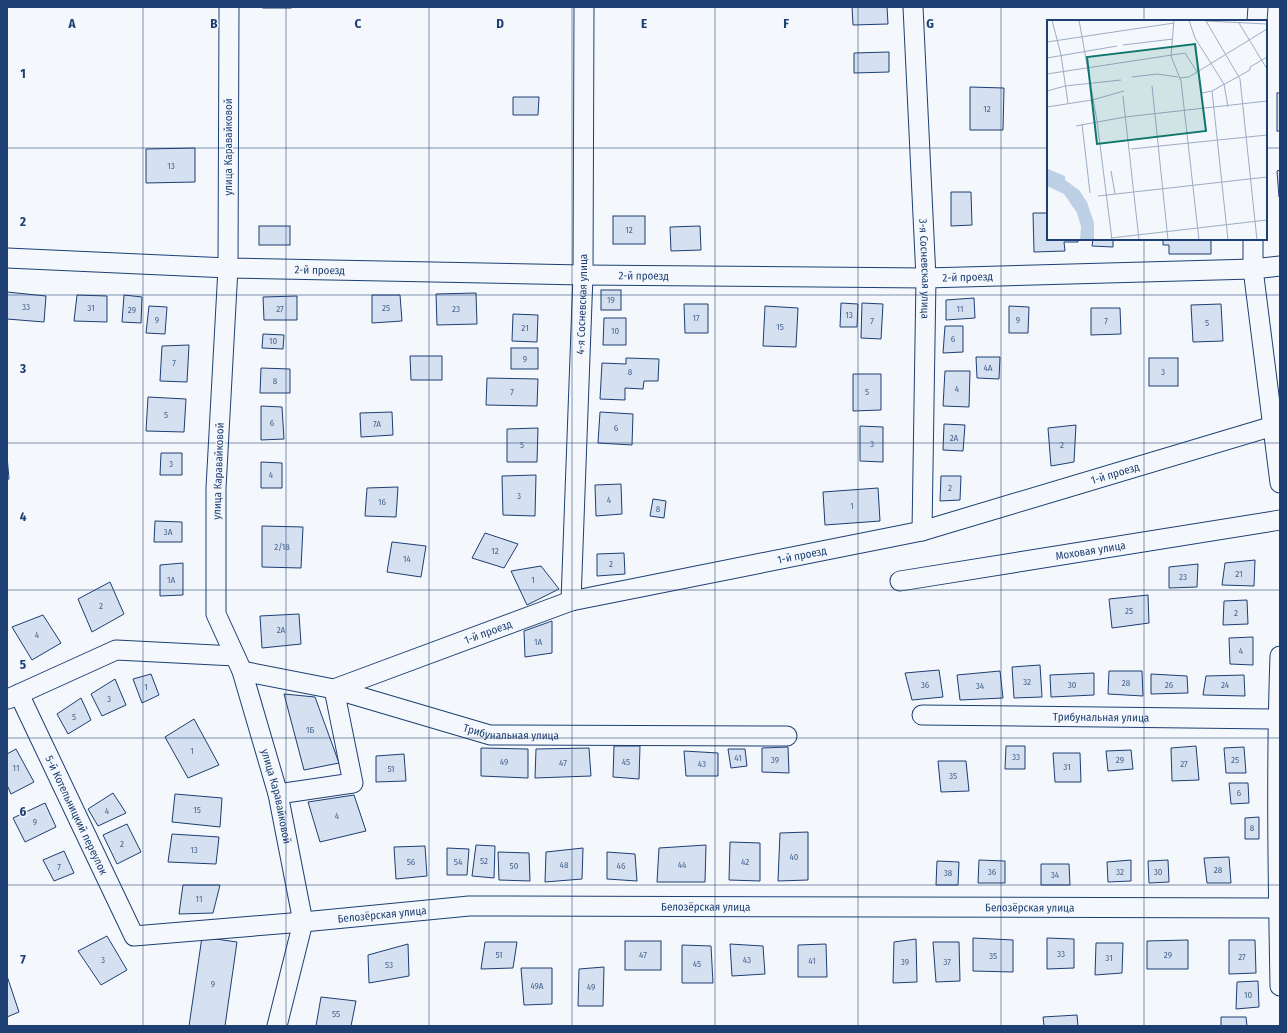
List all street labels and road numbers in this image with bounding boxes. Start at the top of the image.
street label: улица Каравайковой [222,98,235,196]
street label: 3-я Сосневская улица [916,218,932,319]
street label: 4-я Сосневская улица [574,254,590,355]
street label: 2-й проезд [294,263,346,277]
street label: 2-й проезд [618,269,669,283]
street label: 2-й проезд [942,270,994,285]
street label: улица Каравайковой [210,422,227,520]
street label: 1-й проезд [1090,460,1141,487]
street label: Моховая улица [1055,539,1126,563]
street label: 1-й проезд [776,544,828,567]
street label: 1-й проезд [463,617,514,647]
street label: Трибунальная улица [1053,710,1149,725]
street label: Трибунальная улица [462,721,559,742]
street label: улица Каравайковой [258,747,294,845]
street label: 5-й Котельницкий переулок [42,754,110,878]
street label: Белозёрская улица [661,900,750,914]
street label: Белозёрская улица [985,901,1074,914]
street label: Белозёрская улица [337,904,427,926]

